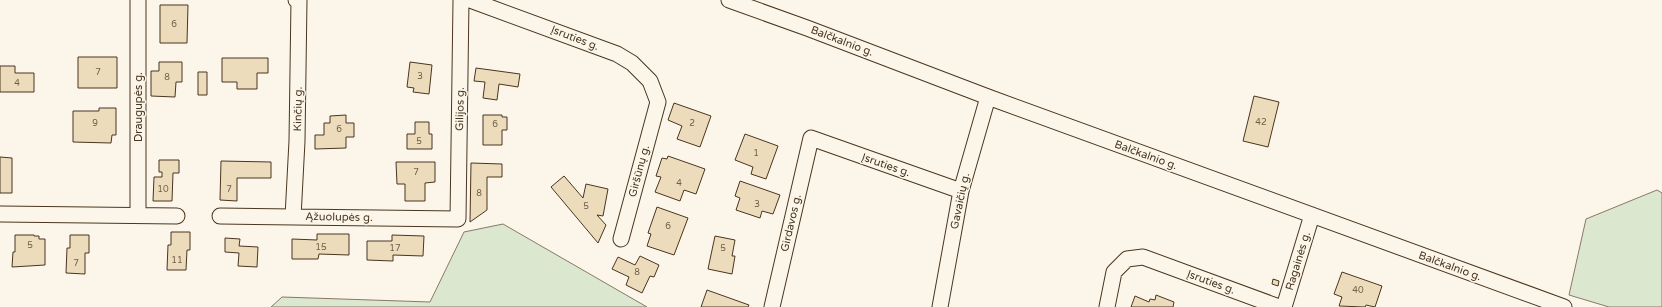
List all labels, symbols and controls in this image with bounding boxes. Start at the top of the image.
house number: 6 [171,19,177,30]
street label: Įsruties g. [549,23,601,53]
street label: Balčkalnio g. [809,23,875,59]
house number: 7 [95,67,101,78]
house number: 3 [417,71,423,82]
street label: Draugupės g. [132,72,145,142]
house number: 8 [164,72,170,83]
house number: 4 [14,78,20,89]
street label: Kinčių g. [291,86,305,132]
street label: Gilijos g. [453,87,467,131]
house number: 42 [1255,117,1267,128]
house number: 9 [92,118,98,129]
house number: 2 [689,118,695,129]
house number: 6 [492,119,498,130]
house number: 6 [336,124,342,135]
house number: 5 [416,136,422,147]
street label: Balčkalnio g. [1113,138,1179,172]
street label: Giršūnų g. [626,143,652,198]
house number: 1 [753,148,759,159]
street label: Įsruties g. [860,151,912,179]
house number: 7 [413,167,419,178]
street label: Gavaičių g. [948,172,972,230]
house number: 4 [676,178,682,189]
house number: 10 [157,184,169,195]
house number: 7 [226,184,232,195]
house number: 8 [476,188,482,199]
street label: Girdavos g. [778,193,804,253]
house number: 3 [754,199,760,210]
house number: 5 [583,201,589,212]
street label: Ąžuolupės g. [305,210,373,224]
house number: 6 [665,221,671,232]
street label: Ragainės g. [1283,230,1313,292]
house number: 5 [27,240,33,251]
house number: 15 [315,242,327,253]
house number: 17 [389,243,401,254]
house number: 5 [720,243,726,254]
street label: Balčkalnio g. [1417,249,1483,283]
house number: 11 [171,255,183,266]
house number: 7 [73,258,79,269]
house number: 8 [634,267,640,278]
street label: Įsruties g. [1185,267,1237,297]
house number: 40 [1352,285,1364,296]

